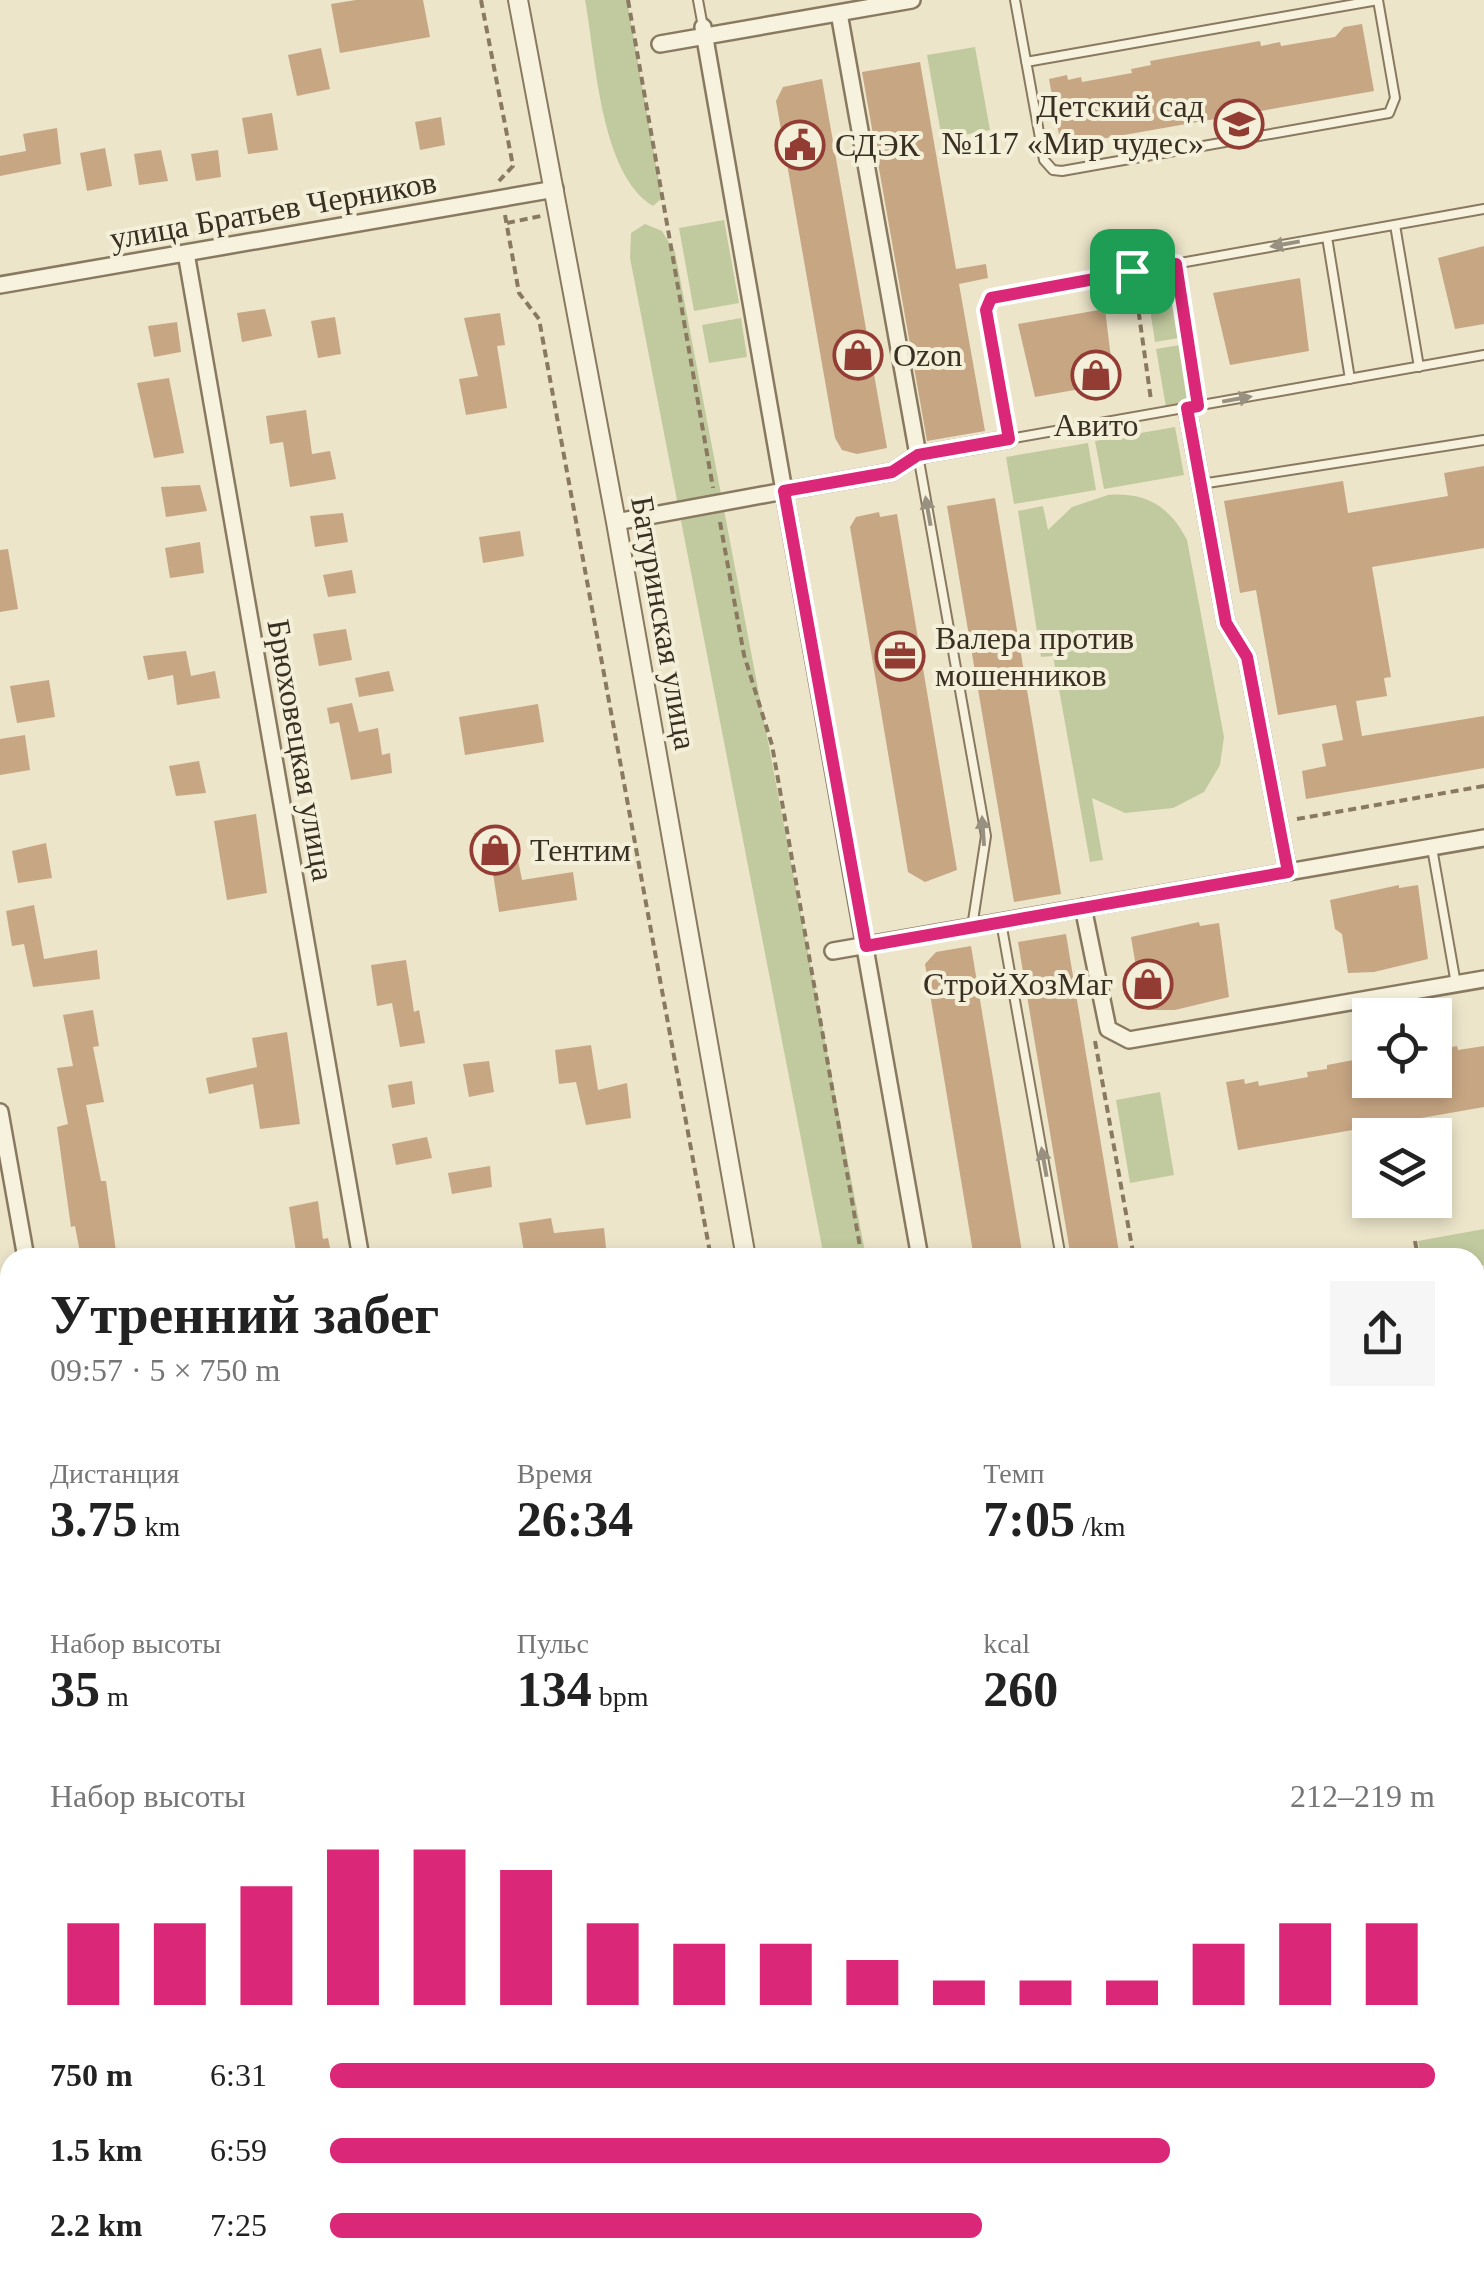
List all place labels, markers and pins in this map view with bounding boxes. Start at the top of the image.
place label: Детский сад №117 «Мир чудес» [942,88,1204,161]
school or university icon: Детский сад №117 «Мир чудес» [1213,98,1265,150]
public building icon: СДЭК [774,119,826,171]
place label: СДЭК [835,127,921,163]
pin [1090,229,1175,314]
shop icon: Ozon [832,329,884,381]
place label: Ozon [893,337,962,373]
shop icon: Авито [1070,349,1122,401]
place label: Авито [1054,407,1138,443]
place label: Валера против мошенников [935,620,1134,693]
office icon: Валера против мошенников [874,630,926,682]
shop icon: Тентим [469,824,521,876]
place label: Тентим [530,832,631,868]
shop icon: СтройХозМаг [1122,958,1174,1010]
place label: СтройХозМаг [923,966,1113,1002]

